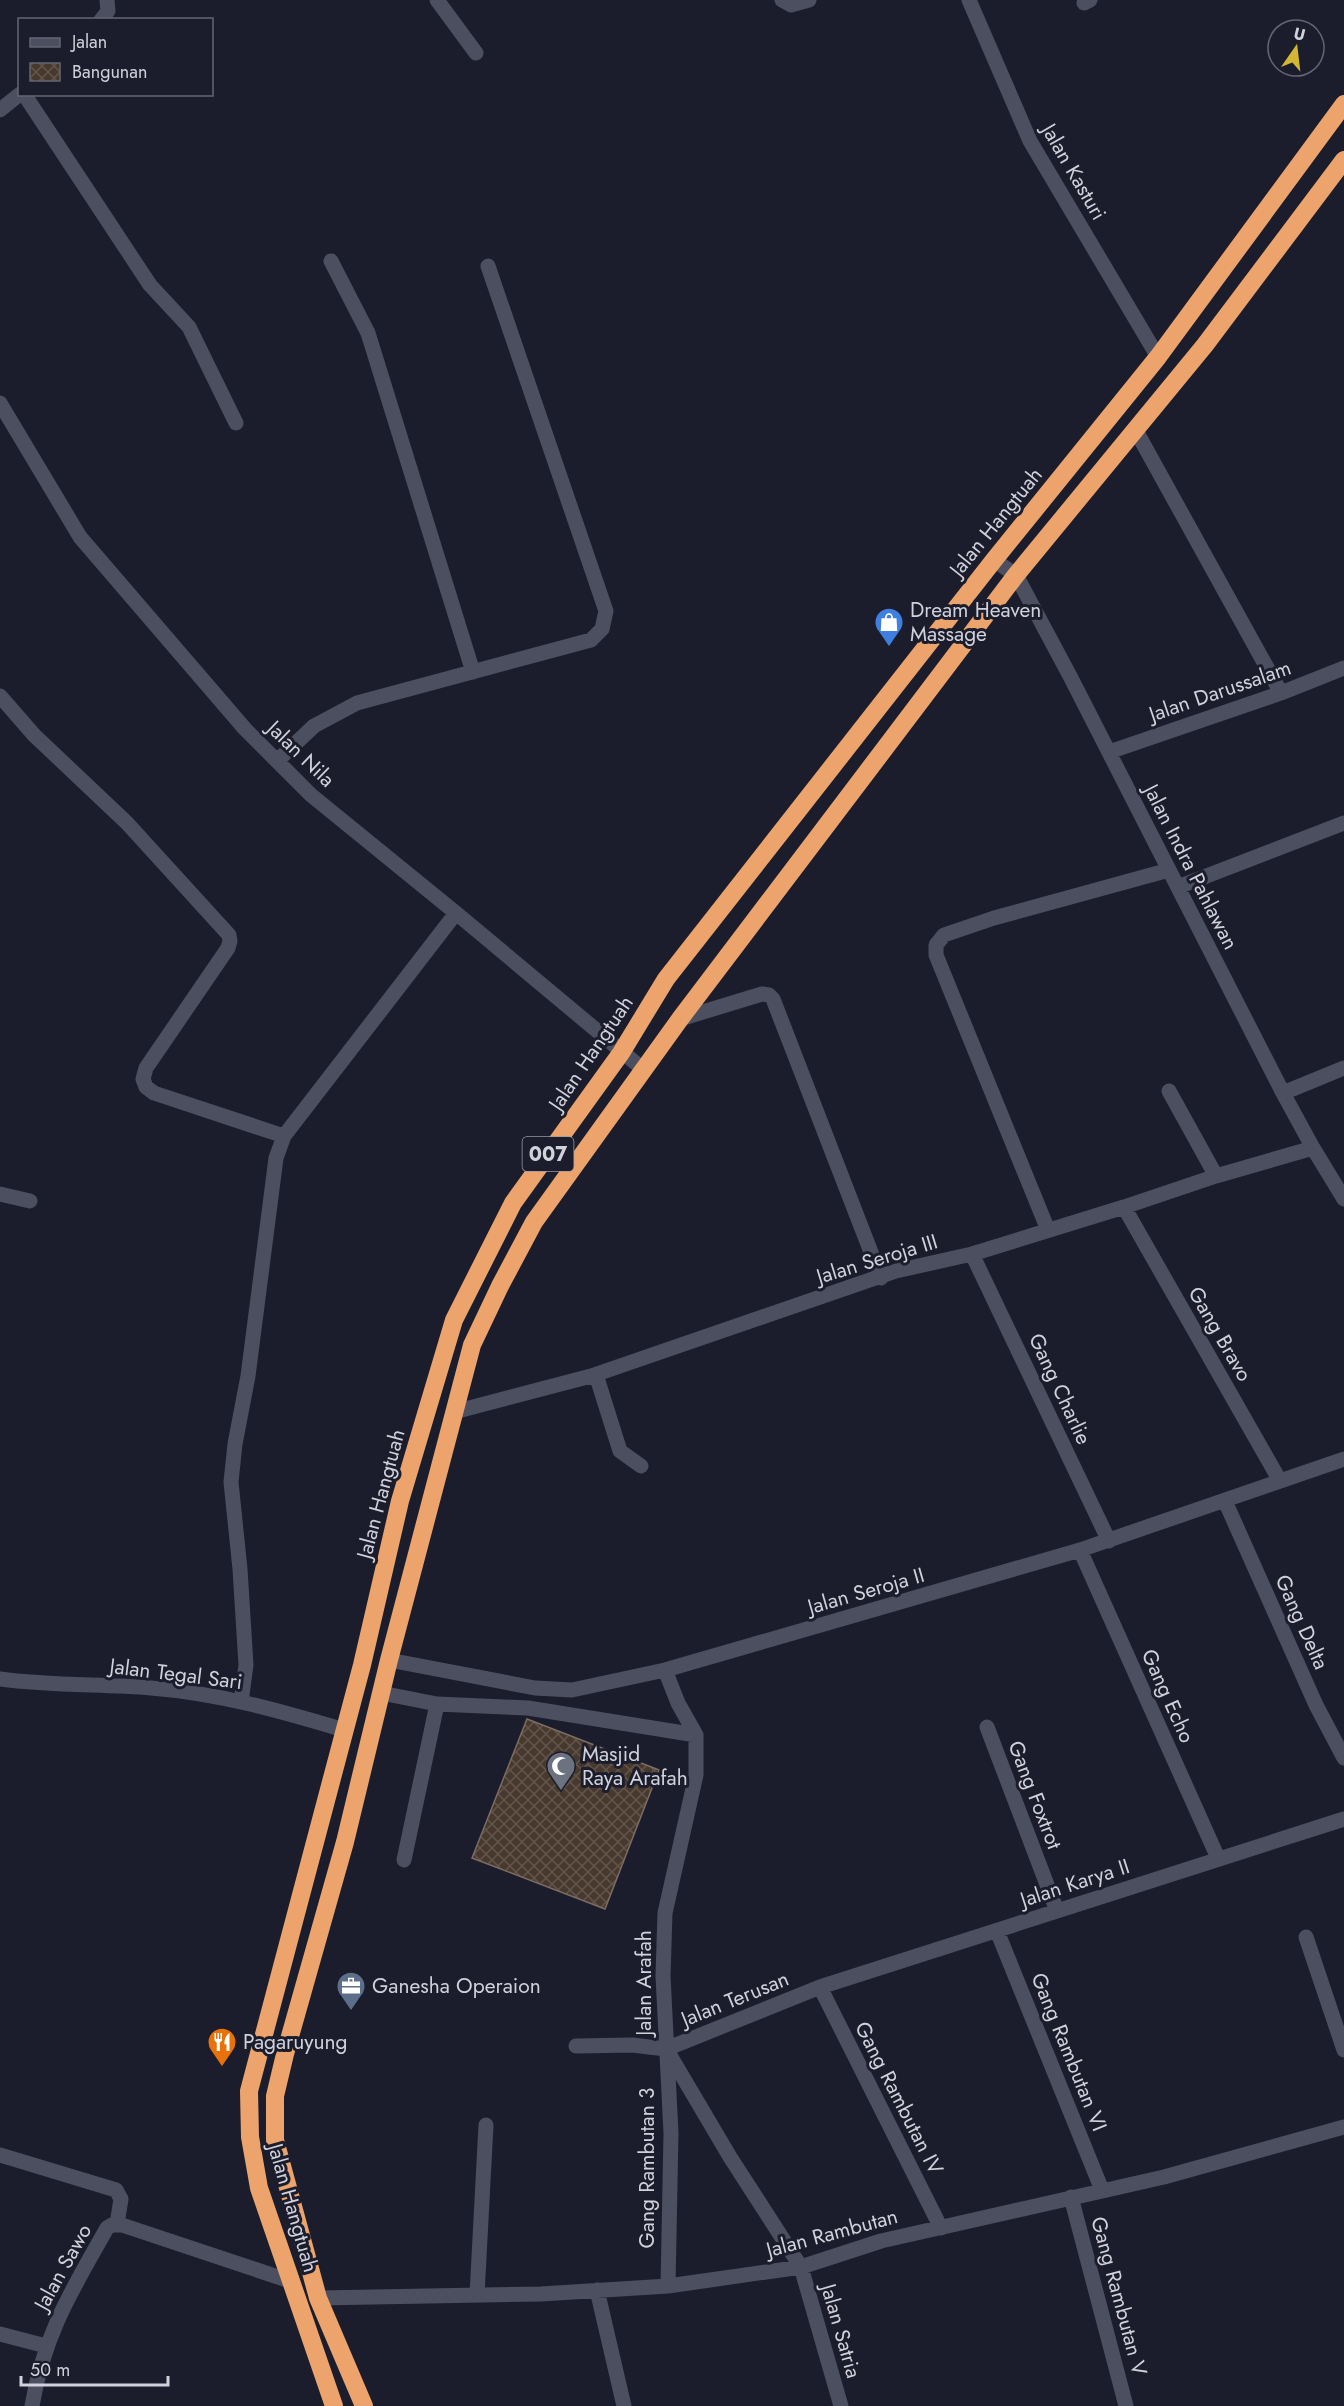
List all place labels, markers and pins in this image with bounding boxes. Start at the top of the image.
place label: Dream Heaven Massage [910,595,1041,649]
shop icon: Dream Heaven Massage [873,606,905,648]
place label: Masjid Raya Arafah [582,1739,688,1793]
mosque icon: Masjid Raya Arafah [545,1750,577,1792]
office icon: Ganesha Operaion [335,1970,367,2012]
place label: Ganesha Operaion [372,1971,541,2001]
restaurant icon: Pagaruyung [206,2026,238,2068]
place label: Pagaruyung [243,2027,348,2057]

